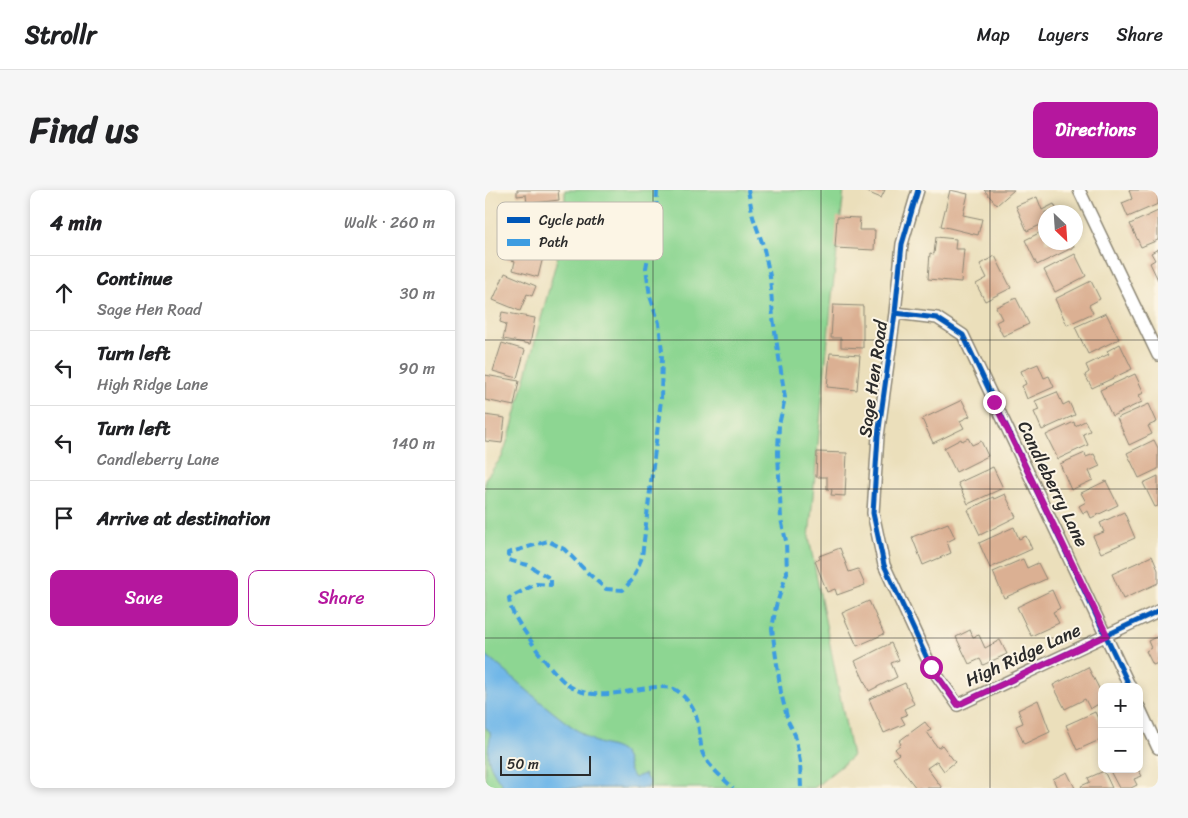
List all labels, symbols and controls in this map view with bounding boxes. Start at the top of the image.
text: Strollr [25,14,96,56]
text: Map [977,19,1010,51]
text: Layers [1038,19,1089,51]
text: Share [1117,19,1163,51]
text: Find us [30,99,138,161]
button: Directions [1033,102,1158,158]
legend [497,202,663,260]
text: 4 min [50,204,102,242]
north arrow [1038,205,1083,250]
text: Walk · 260 m [344,208,435,237]
text: Cycle path [539,208,605,233]
text: Path [539,230,568,255]
text: Continue [97,262,173,295]
icon: ahead [50,279,78,307]
text: 30 m [400,279,435,308]
text: Sage Hen Road [97,295,202,324]
street label: Sage Hen Road [849,317,897,439]
text: Turn left [97,337,170,370]
icon: left [50,354,78,382]
text: 90 m [399,354,435,383]
text: High Ridge Lane [97,370,208,399]
route end [983,391,1006,414]
text: Turn left [97,412,170,445]
street label: Candleberry Lane [1008,415,1098,553]
icon: left [50,429,78,457]
text: 140 m [392,429,435,458]
text: Candleberry Lane [97,445,219,474]
text: Arrive at destination [97,502,270,535]
icon: arrive [50,504,78,532]
button: Save [50,570,238,626]
button: Share [248,570,435,626]
street label: High Ridge Lane [960,614,1086,696]
route start [920,656,943,679]
map controls [1098,683,1143,773]
button: + [1098,683,1143,728]
button: − [1098,728,1143,773]
text: 50 m [507,752,539,777]
scale bar [500,753,591,776]

